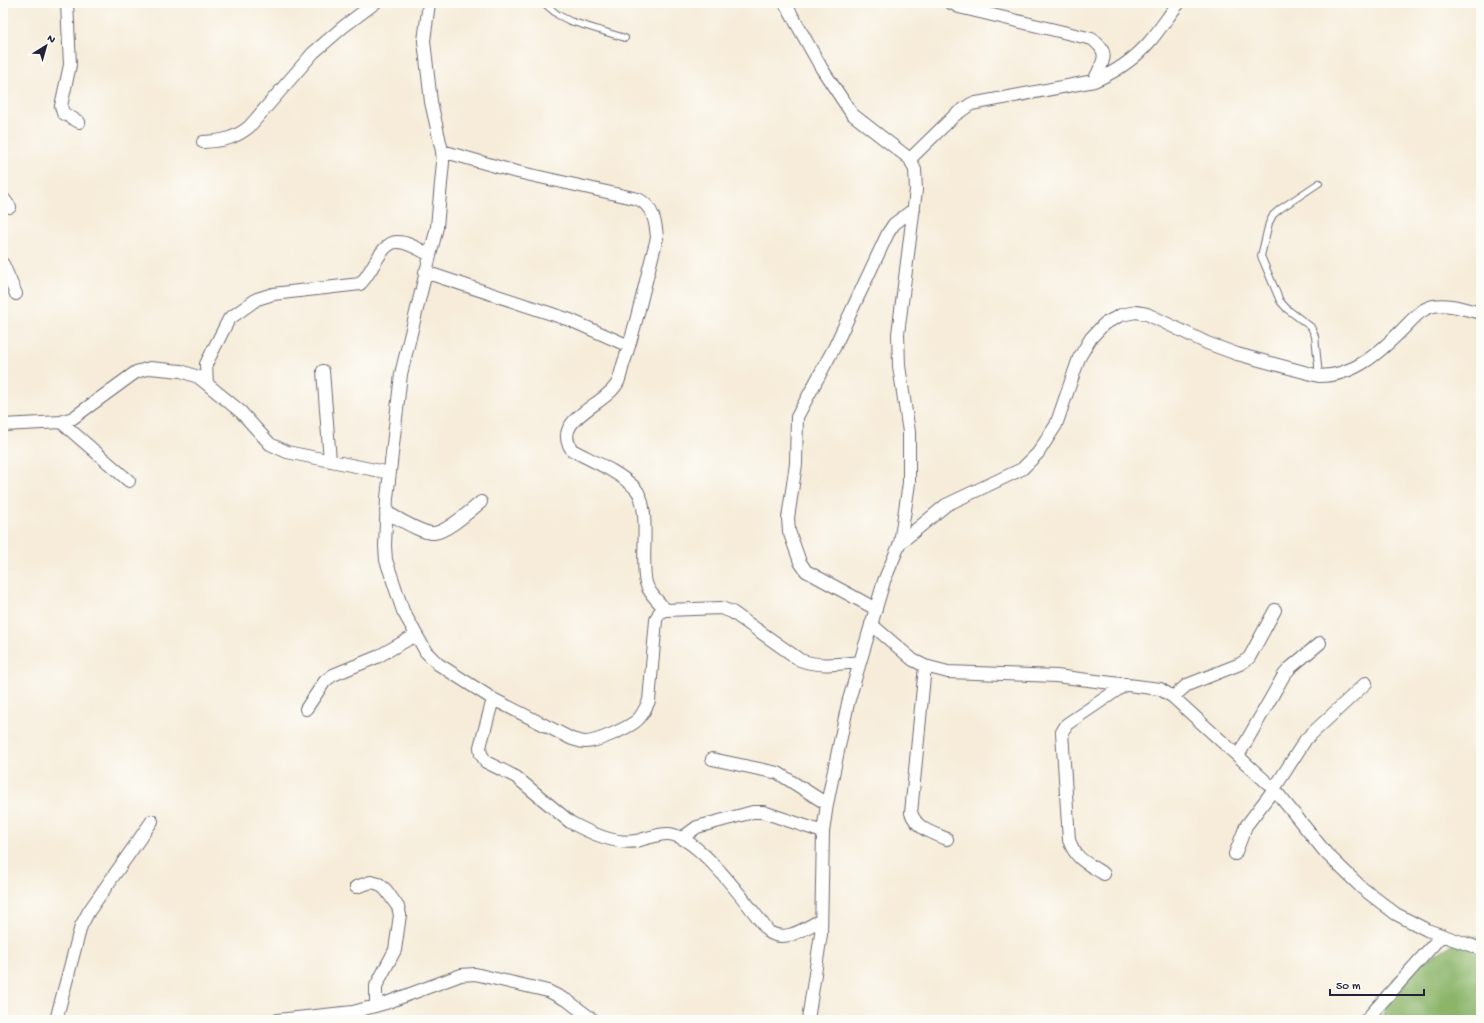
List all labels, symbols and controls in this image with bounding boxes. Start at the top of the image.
north arrow [26,26,66,66]
text: N [44,33,57,47]
scale bar [1330,971,1424,997]
text: 50 m [1336,980,1361,994]

